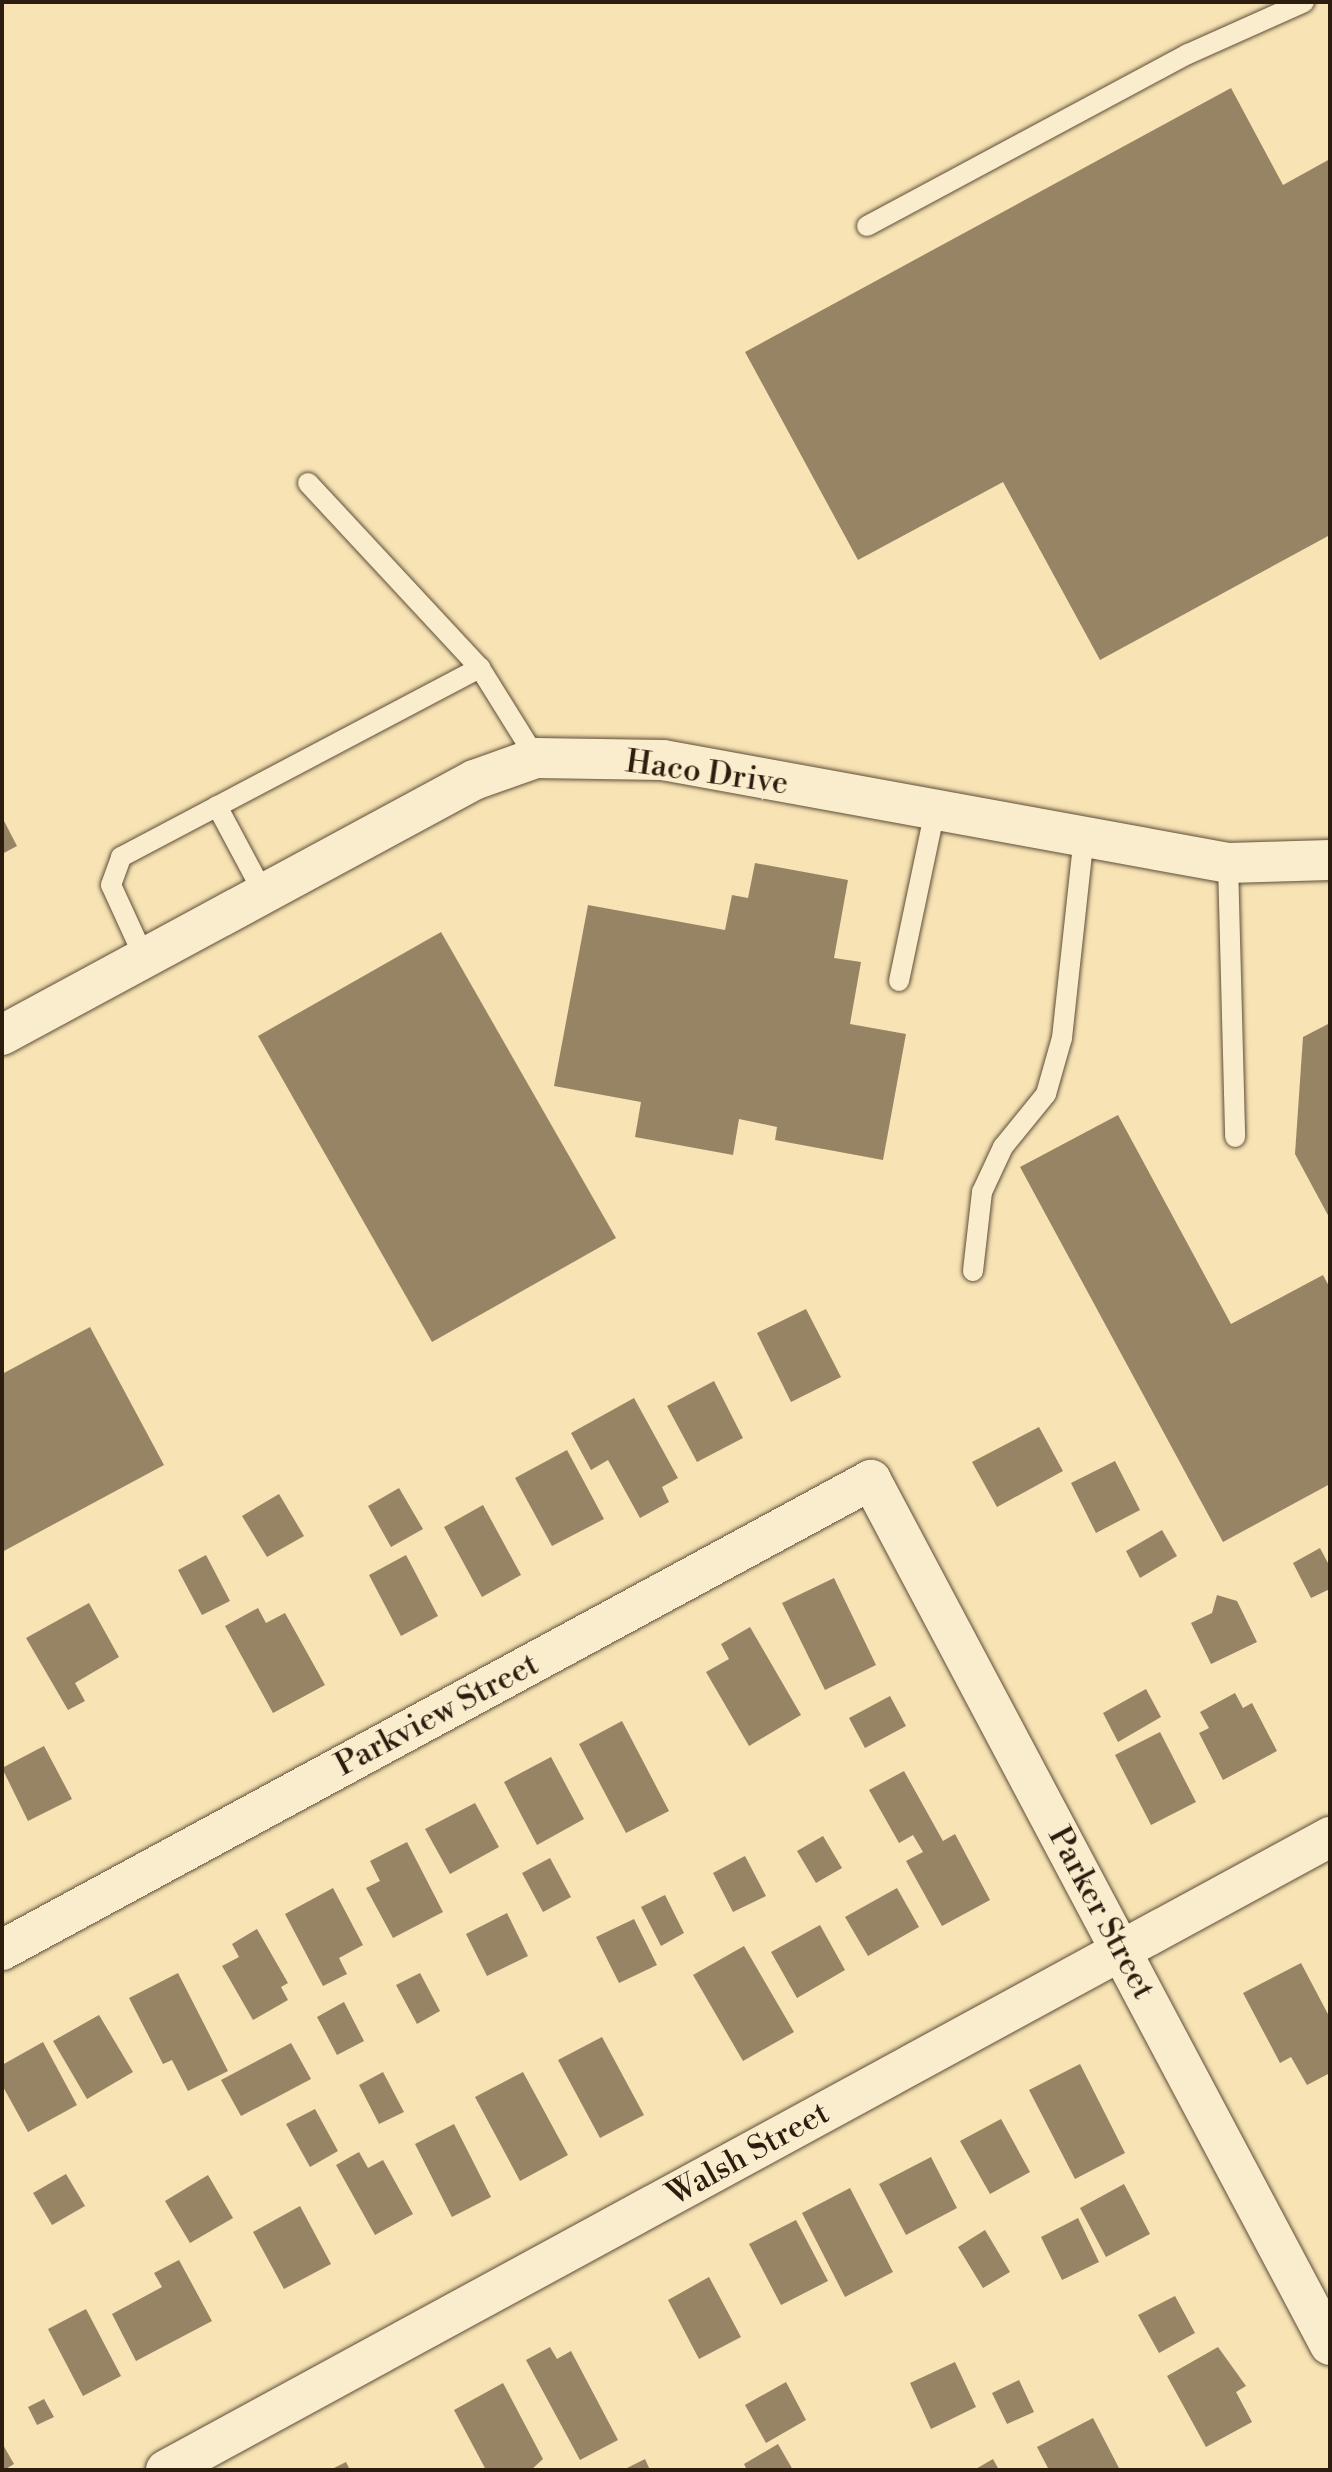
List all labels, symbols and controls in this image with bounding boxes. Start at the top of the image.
street label: Haco Drive [623,743,791,803]
street label: Parkview Street [329,1645,545,1785]
street label: Parker Street [1039,1820,1163,2006]
street label: Walsh Street [660,2094,836,2214]

